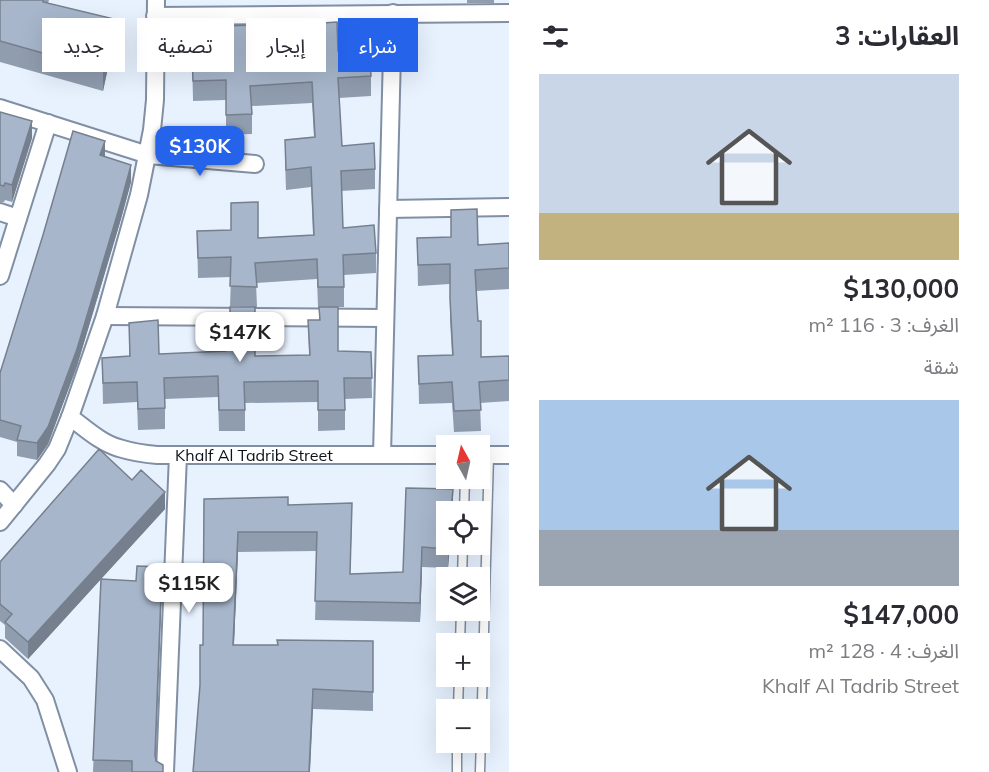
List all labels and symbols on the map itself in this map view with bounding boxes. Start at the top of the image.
pin: $130K [158,126,242,177]
pin: $147K [198,312,282,363]
north arrow [436,435,490,489]
street label: Khalf Al Tadrib Street [175,445,333,465]
pin: $115K [147,563,231,614]

